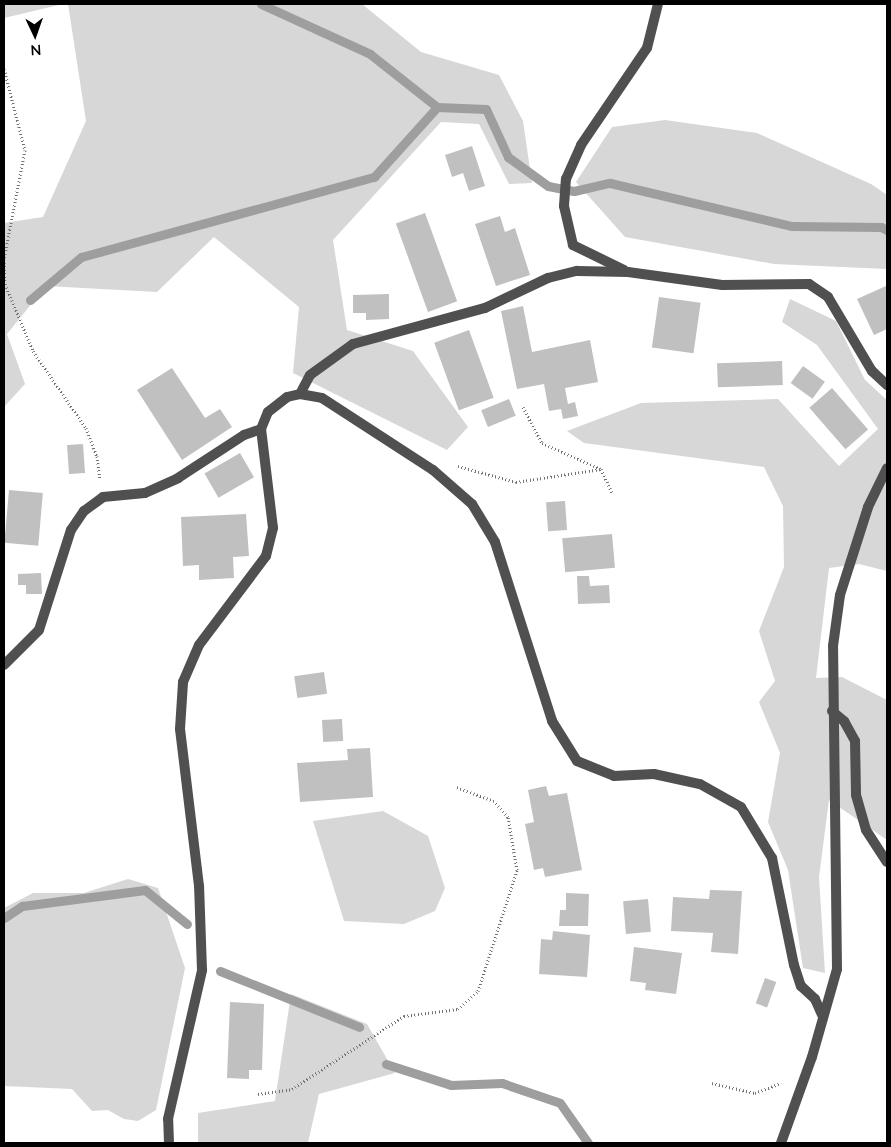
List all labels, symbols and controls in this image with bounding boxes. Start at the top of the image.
north arrow [10,10,60,60]
text: N [30,42,42,59]

